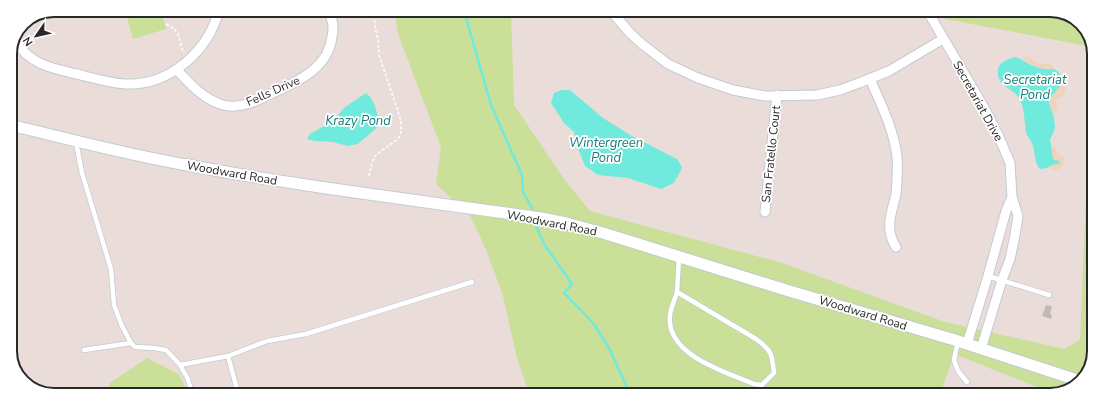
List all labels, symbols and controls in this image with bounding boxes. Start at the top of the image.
north arrow [16,16,56,56]
text: N [20,34,37,49]
street label: Secretariat Drive [949,58,1007,144]
water label: Secretariat Pond [1004,71,1067,104]
street label: Fells Drive [244,72,302,110]
street label: San Fratello Court [758,104,784,204]
water label: Krazy Pond [325,112,391,130]
water label: Wintergreen Pond [569,134,643,167]
street label: Woodward Road [186,157,278,189]
street label: Woodward Road [506,206,598,240]
street label: Woodward Road [817,292,909,334]

